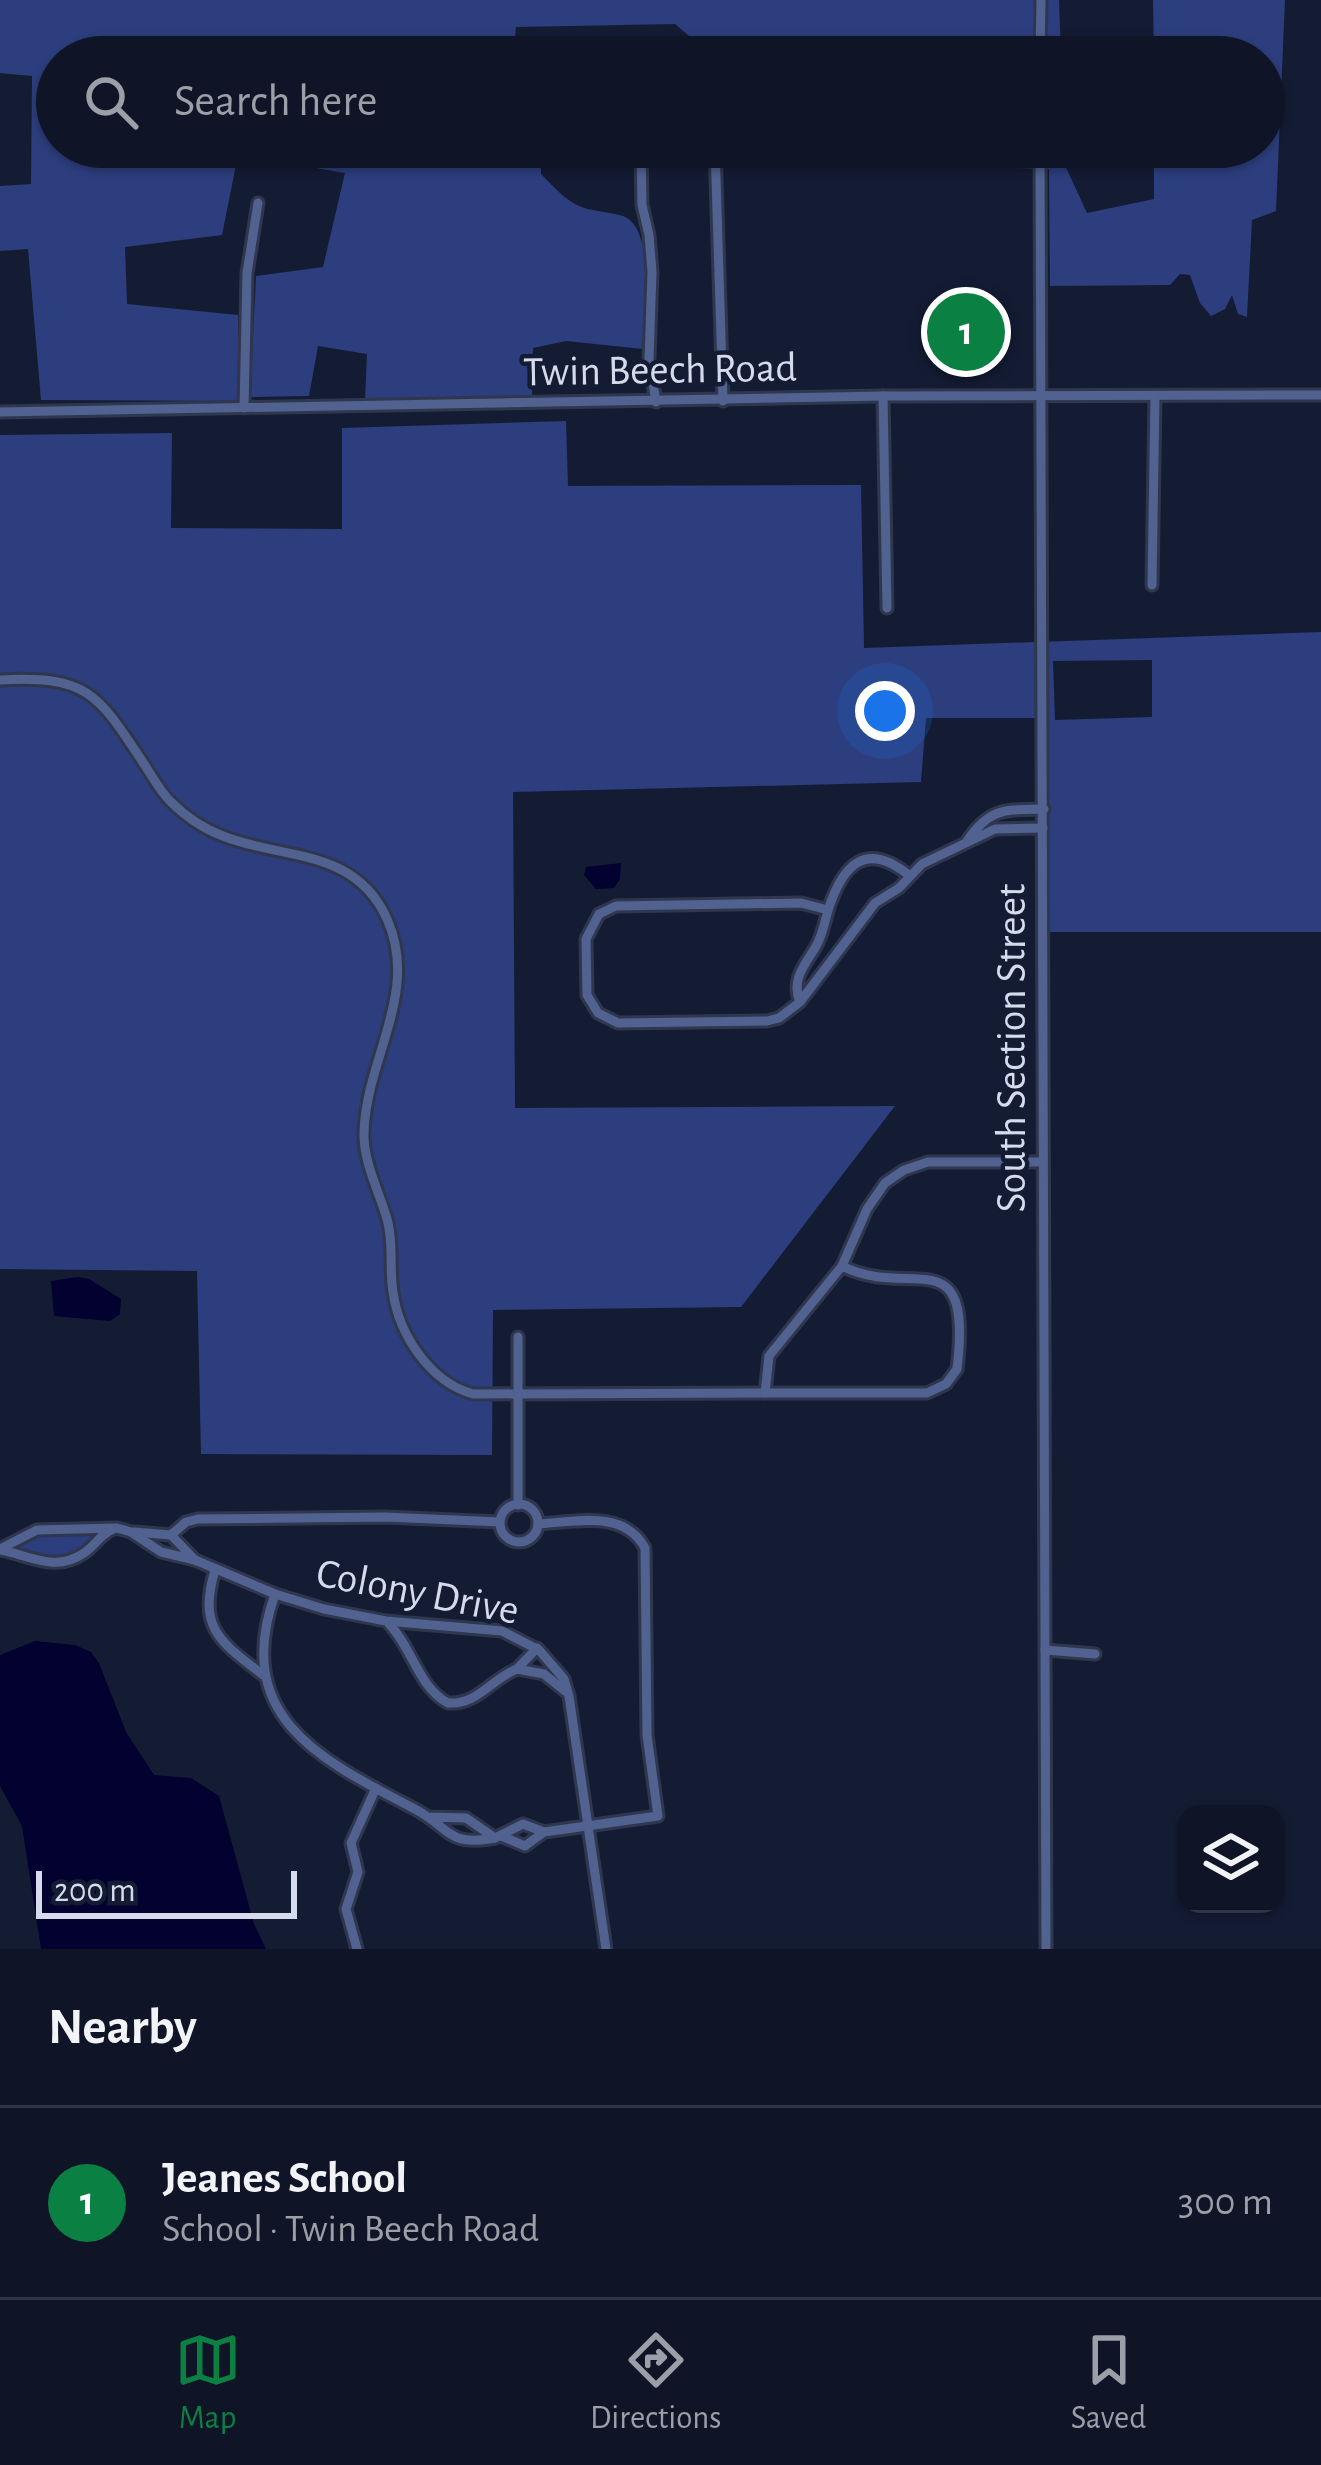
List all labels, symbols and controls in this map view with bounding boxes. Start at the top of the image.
search box [36,36,1285,168]
icon: search [78,69,144,135]
text: Search here [174,79,377,124]
pin: 1 [927,287,1005,377]
street label: Twin Beech Road [523,347,797,393]
your location [855,681,915,741]
street label: South Section Street [991,884,1033,1212]
street label: Colony Drive [313,1552,522,1632]
map controls [1177,1805,1285,1913]
button: layers [1177,1805,1285,1913]
scale bar [36,1865,297,1918]
text: 200 m [54,1875,136,1908]
text: Nearby [48,2002,197,2053]
text: Jeanes School [162,2156,407,2201]
text: 1 [80,2183,94,2222]
text: 300 m [1178,2183,1273,2222]
text: School · Twin Beech Road [162,2210,539,2249]
tab: Map [175,2327,241,2439]
tab: Directions [590,2327,721,2439]
tab: Saved [1071,2327,1146,2439]

